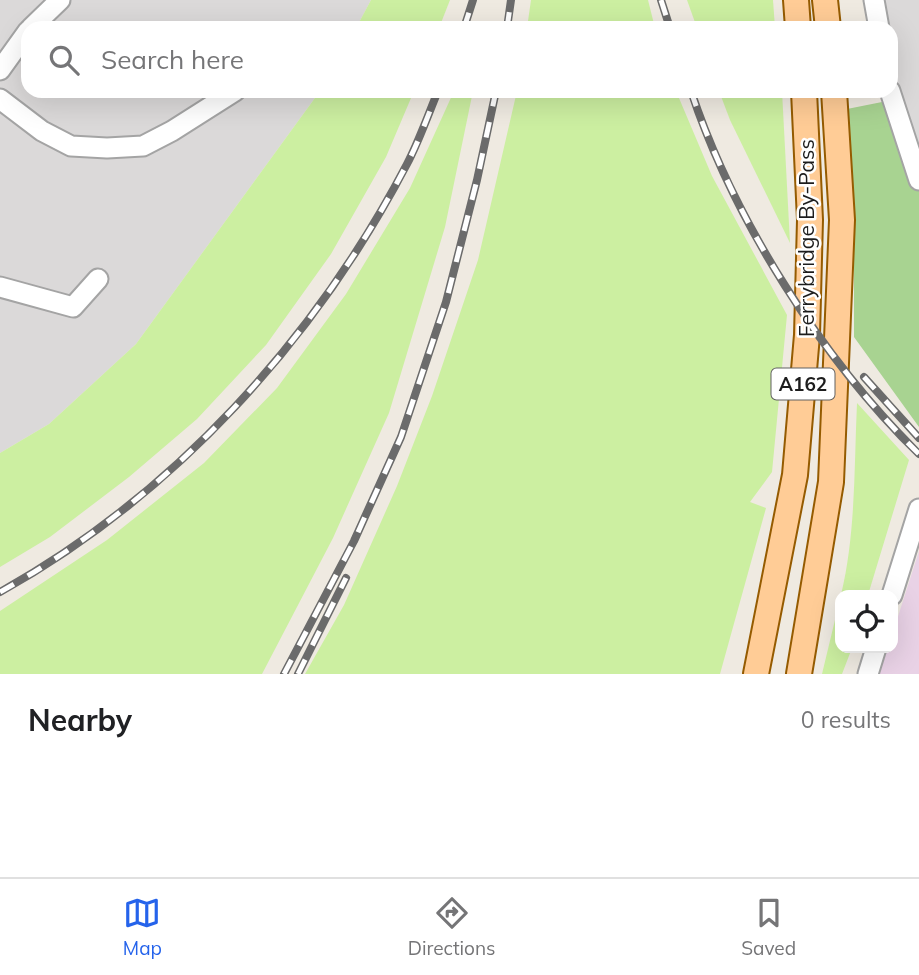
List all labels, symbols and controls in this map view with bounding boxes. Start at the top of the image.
search box [21,21,898,98]
icon: search [45,41,83,79]
text: Search here [101,43,244,76]
street label: Ferrybridge By-Pass [793,139,819,337]
road number: A162 [772,368,834,400]
map controls [835,590,898,653]
button: locate [835,590,898,653]
text: Nearby [28,701,132,739]
text: 0 results [801,705,891,734]
tab: Map [123,894,162,960]
tab: Directions [408,894,496,960]
tab: Saved [741,894,796,960]

